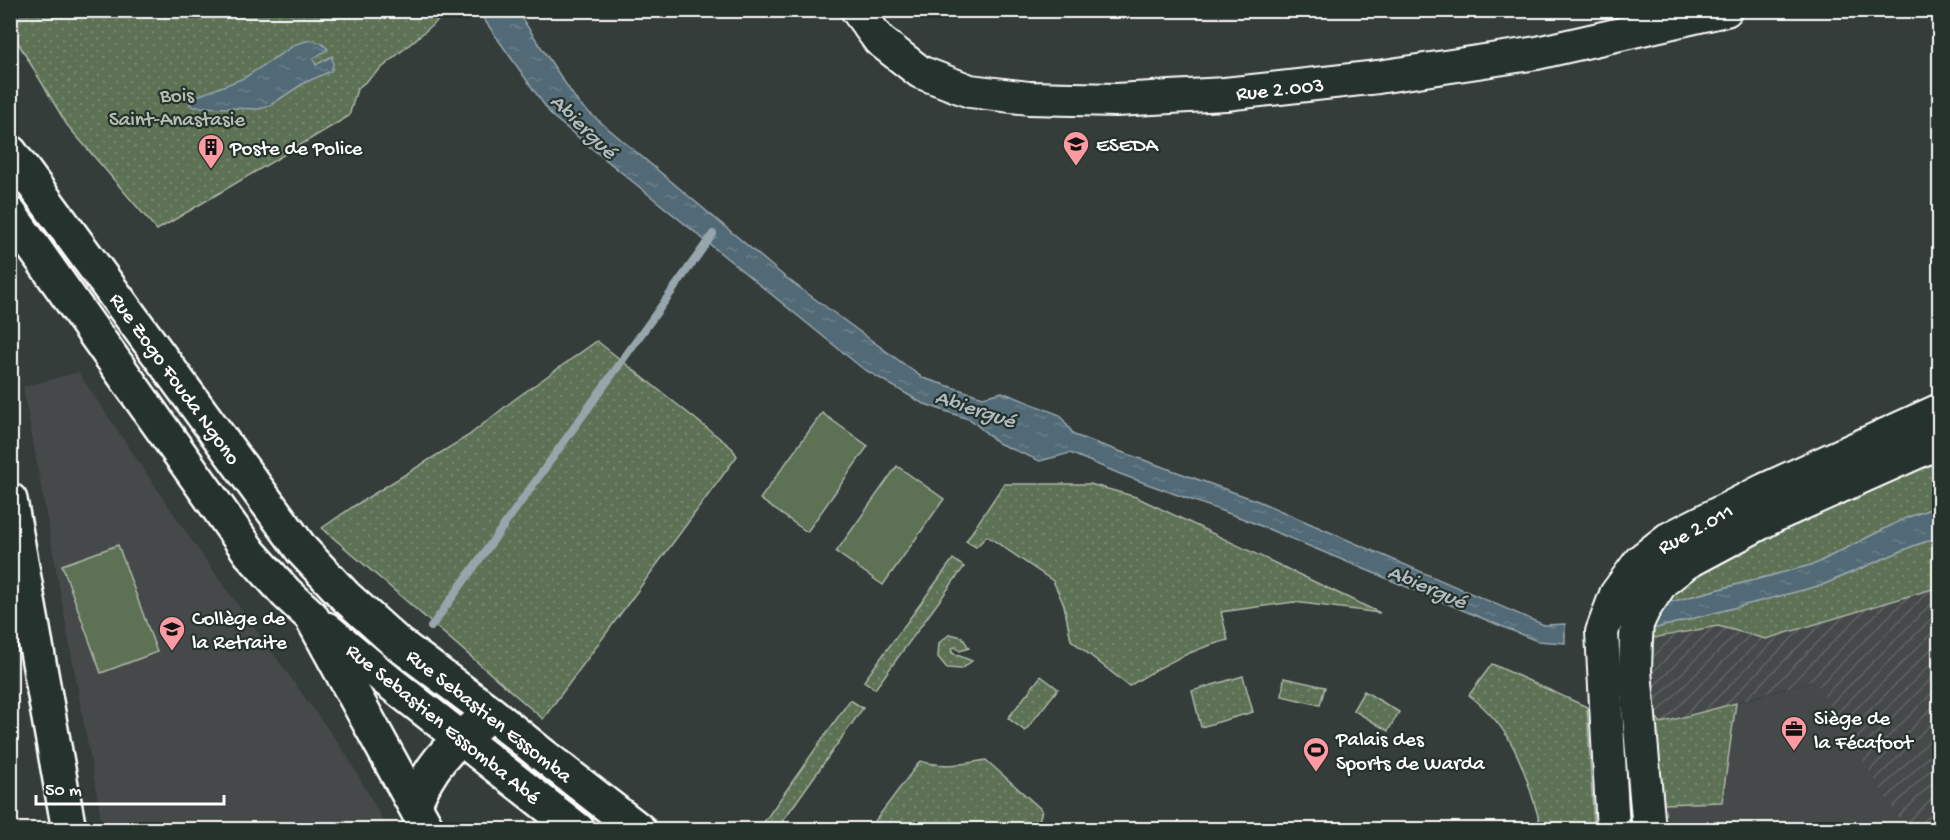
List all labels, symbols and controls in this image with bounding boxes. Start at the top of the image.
street label: Rue 2.003 [1235,74,1326,109]
park label: Bois Saint-Anastasie [109,85,246,134]
water label: Abiergué [543,90,622,167]
school or university icon: ESEDA [1061,129,1091,167]
building icon: Poste de Police [196,132,226,170]
place label: ESEDA [1096,135,1160,160]
place label: Poste de Police [229,138,364,163]
street label: Rue Zogo Fouda Ngono [102,289,244,471]
water label: Abiergué [931,386,1020,436]
street label: Rue 2.011 [1655,500,1739,562]
water label: Abiergué [1383,561,1471,617]
place label: Collège de la Retraite [192,608,288,657]
school or university icon: Collège de la Retraite [157,614,187,652]
street label: Rue Sebastien Essomba Abé [339,640,545,813]
street label: Rue Sebastien Essomba [400,645,577,791]
place label: Siège de la Fécafoot [1814,708,1915,757]
office icon: Siège de la Fécafoot [1779,714,1809,752]
place label: Palais des Sports de Warda [1335,729,1486,778]
sports icon: Palais des Sports de Warda [1301,735,1331,773]
scale bar [36,768,224,806]
text: 50 m [45,781,82,802]

